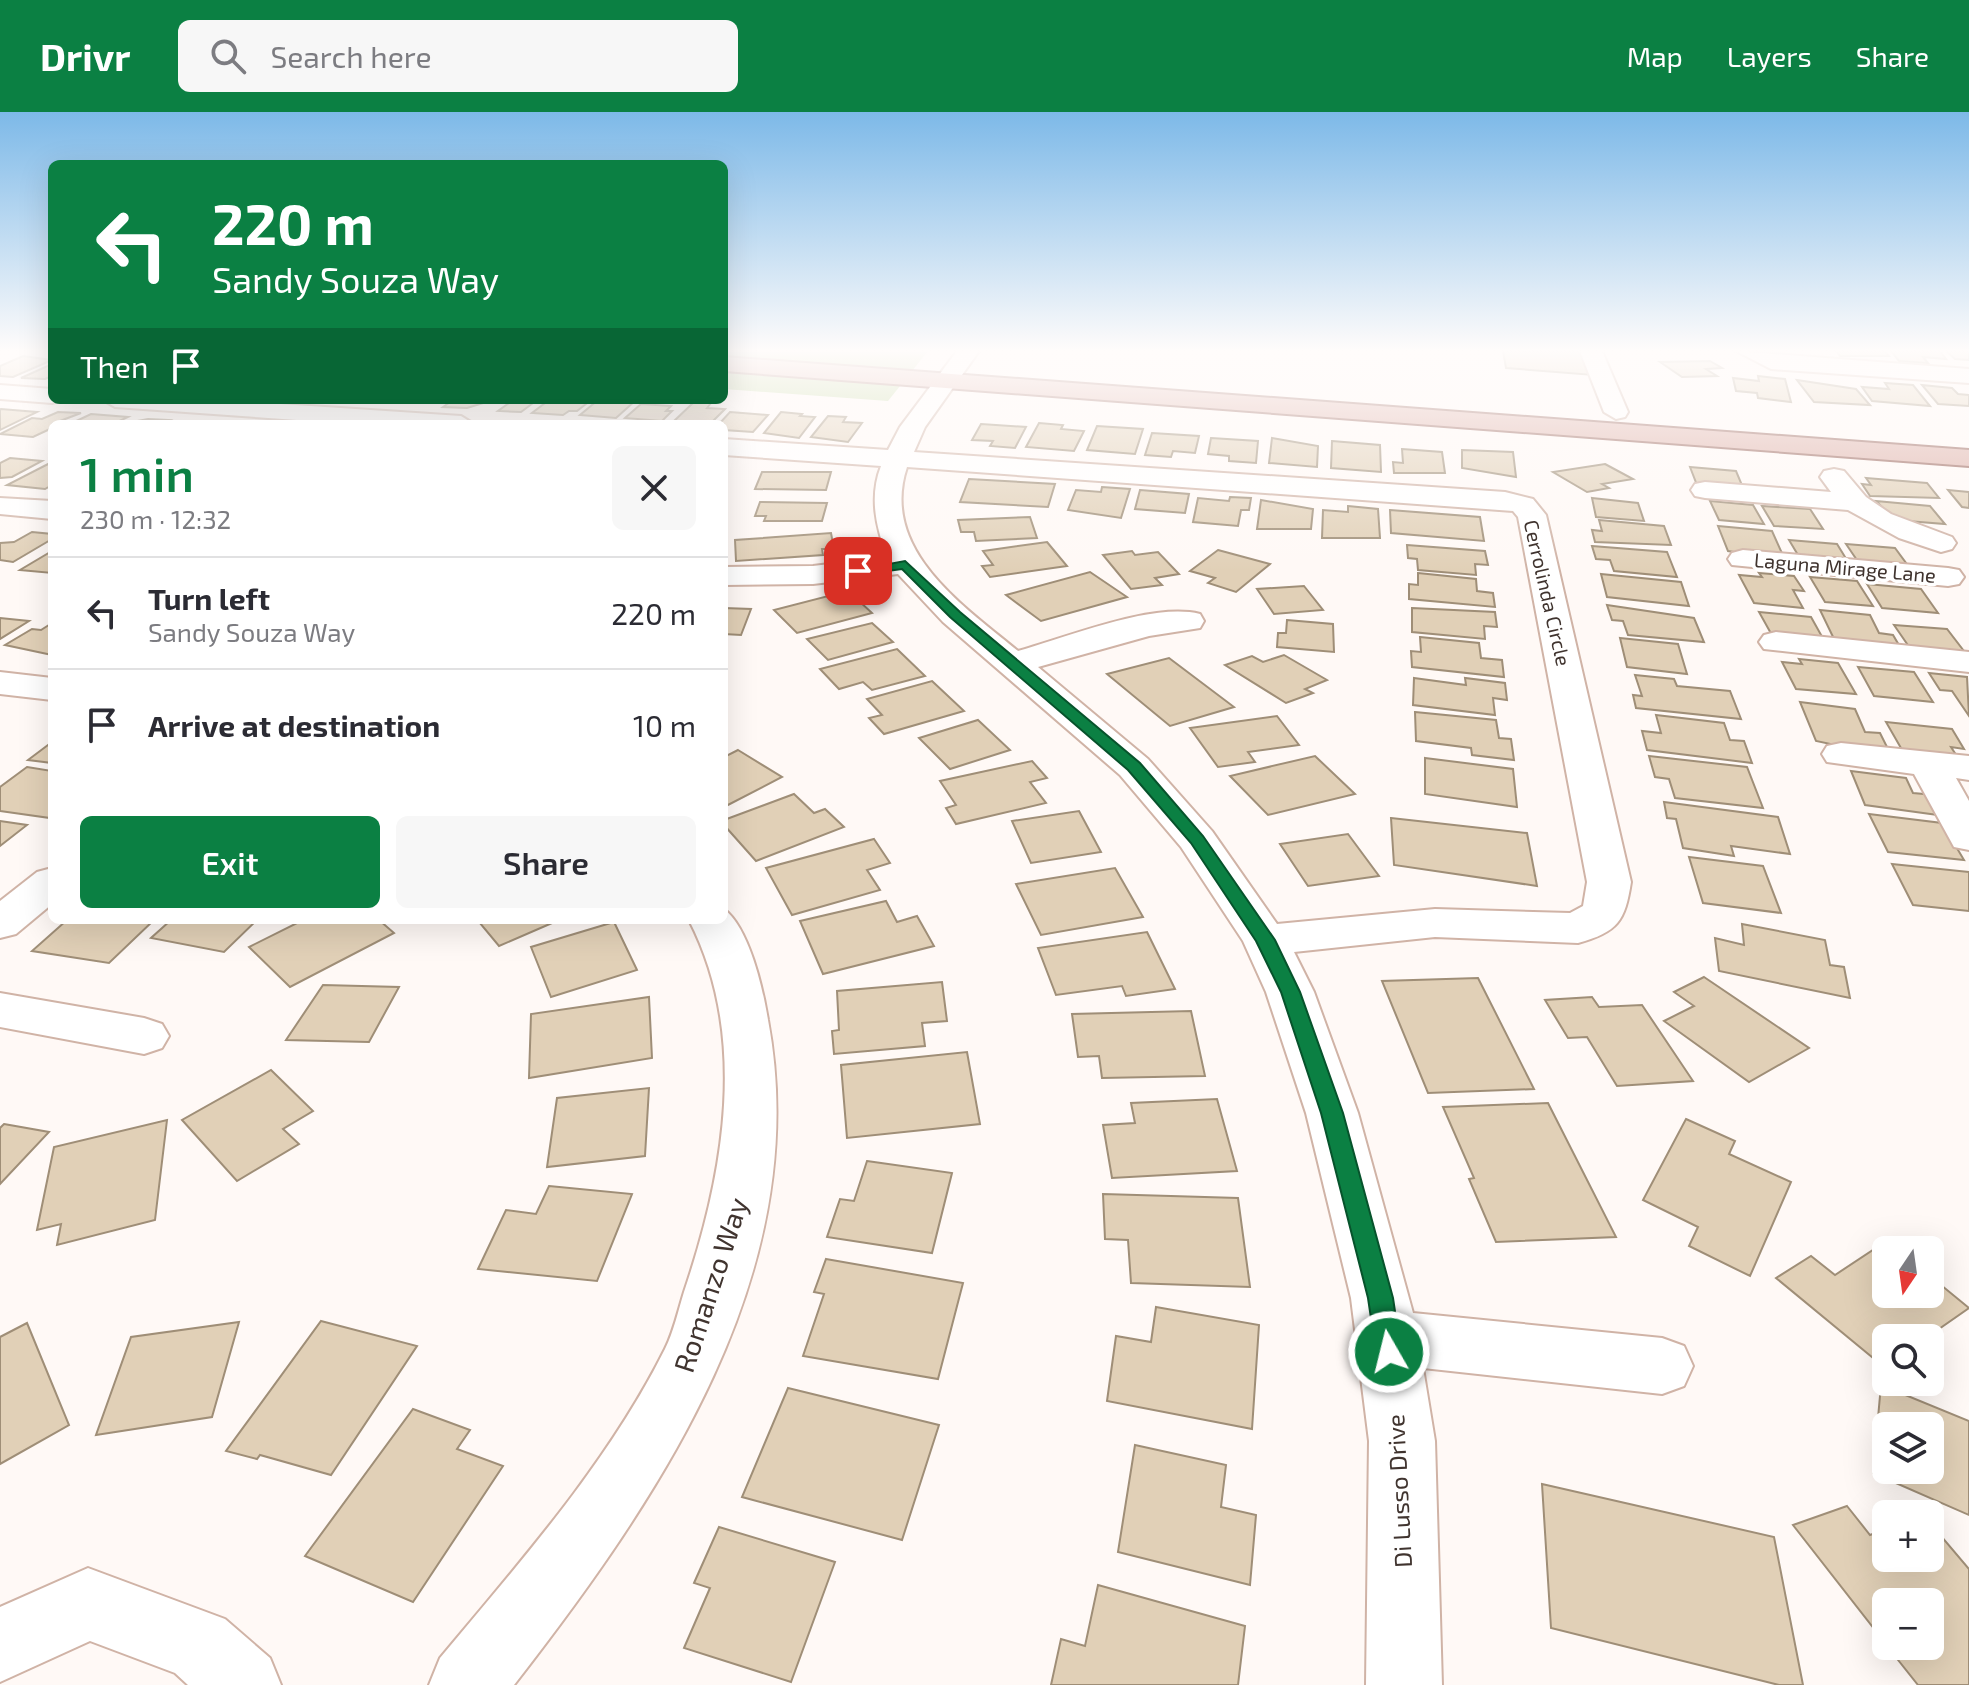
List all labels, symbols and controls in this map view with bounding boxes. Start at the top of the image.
search box [178,20,738,92]
text: Drivr [40,33,130,79]
icon: search [206,34,250,78]
text: Search here [270,38,432,74]
text: Map [1627,39,1683,73]
text: Layers [1727,39,1812,73]
text: Share [1856,39,1929,73]
text: 220 m [212,189,374,256]
icon: left [80,192,184,296]
text: Sandy Souza Way [212,257,499,300]
icon: arrive [164,344,208,388]
text: Then [80,348,148,384]
text: 1 min [80,444,194,502]
button: close [612,446,696,530]
text: 230 m · 12:32 [80,503,231,534]
street label: Cerrolinda Circle [1519,517,1576,668]
pin [824,537,892,605]
street label: Laguna Mirage Lane [1753,547,1937,587]
icon: arrive [836,549,880,593]
text: Turn left [148,580,270,616]
icon: left [80,591,124,635]
text: 220 m [611,595,696,631]
text: Sandy Souza Way [148,616,355,647]
icon: arrive [80,703,124,747]
text: Arrive at destination [148,707,440,743]
text: 10 m [633,707,696,743]
button: Exit [80,816,380,908]
button: Share [396,816,696,908]
street label: Romanzo Way [666,1193,754,1376]
north arrow [1872,1236,1944,1308]
map controls [1872,1236,1944,1660]
position arrow [1347,1310,1431,1394]
button: search [1872,1324,1944,1396]
button: layers [1872,1412,1944,1484]
street label: Di Lusso Drive [1380,1414,1417,1569]
button: + [1872,1500,1944,1572]
button: − [1872,1588,1944,1660]

